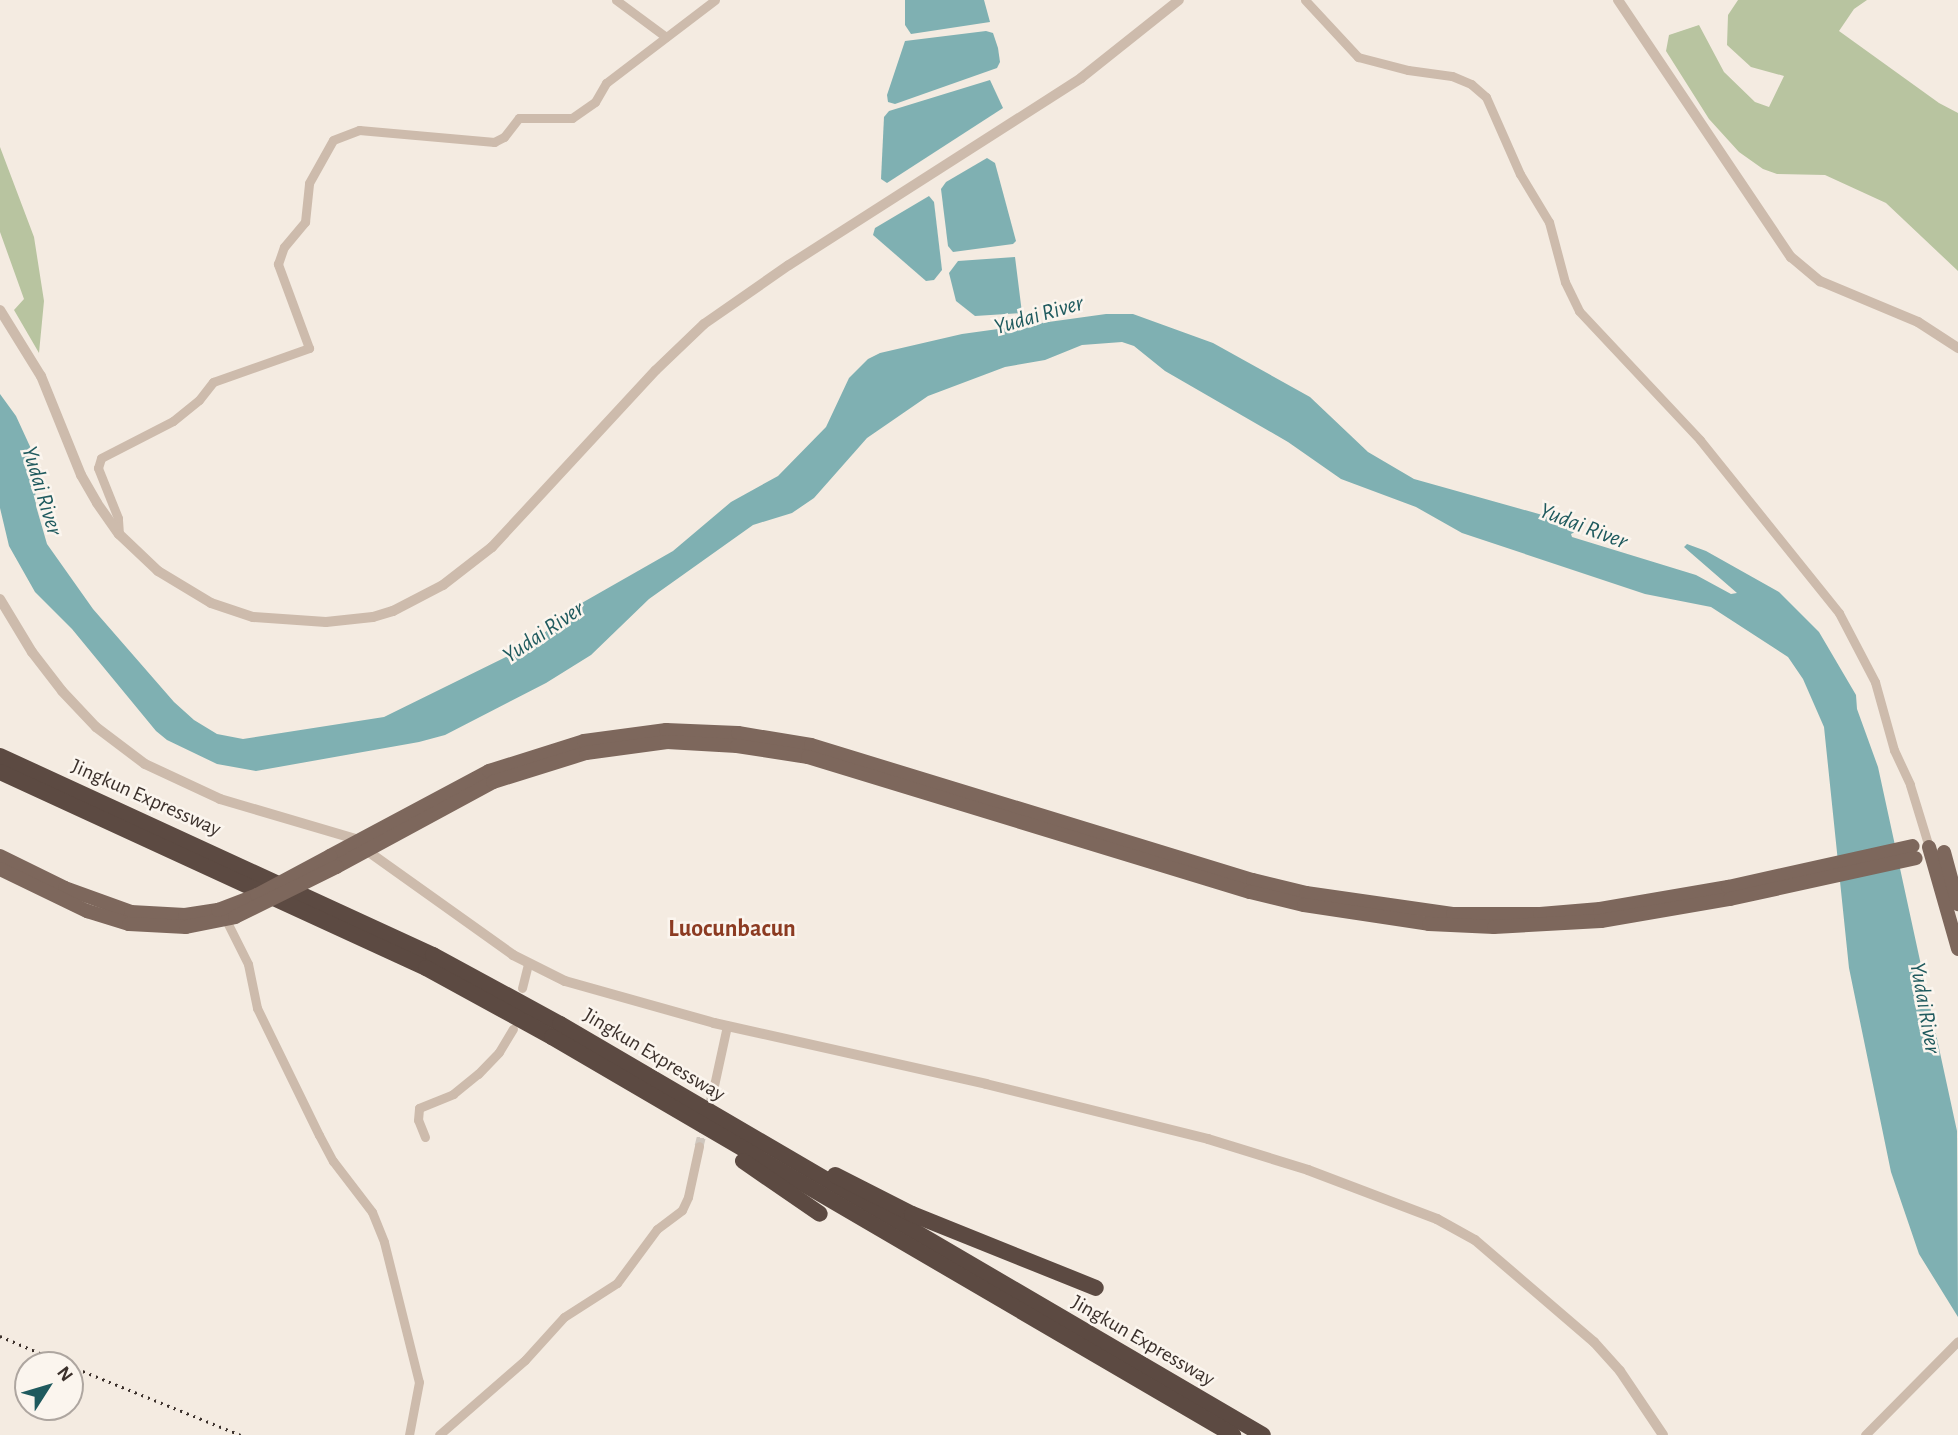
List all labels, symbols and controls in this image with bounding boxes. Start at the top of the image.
water label: Yudai River [991,290,1087,342]
water label: Yudai River [14,443,68,539]
water label: Yudai River [1535,498,1631,556]
water label: Yudai River [498,596,590,670]
street label: Jingkun Expressway [67,754,225,842]
district label: Luocunbacun [668,916,796,944]
water label: Yudai River [1902,960,1946,1056]
street label: Jingkun Expressway [579,1003,729,1107]
street label: Jingkun Expressway [1067,1290,1219,1392]
north arrow [14,1351,84,1421]
text: N [53,1363,76,1385]

